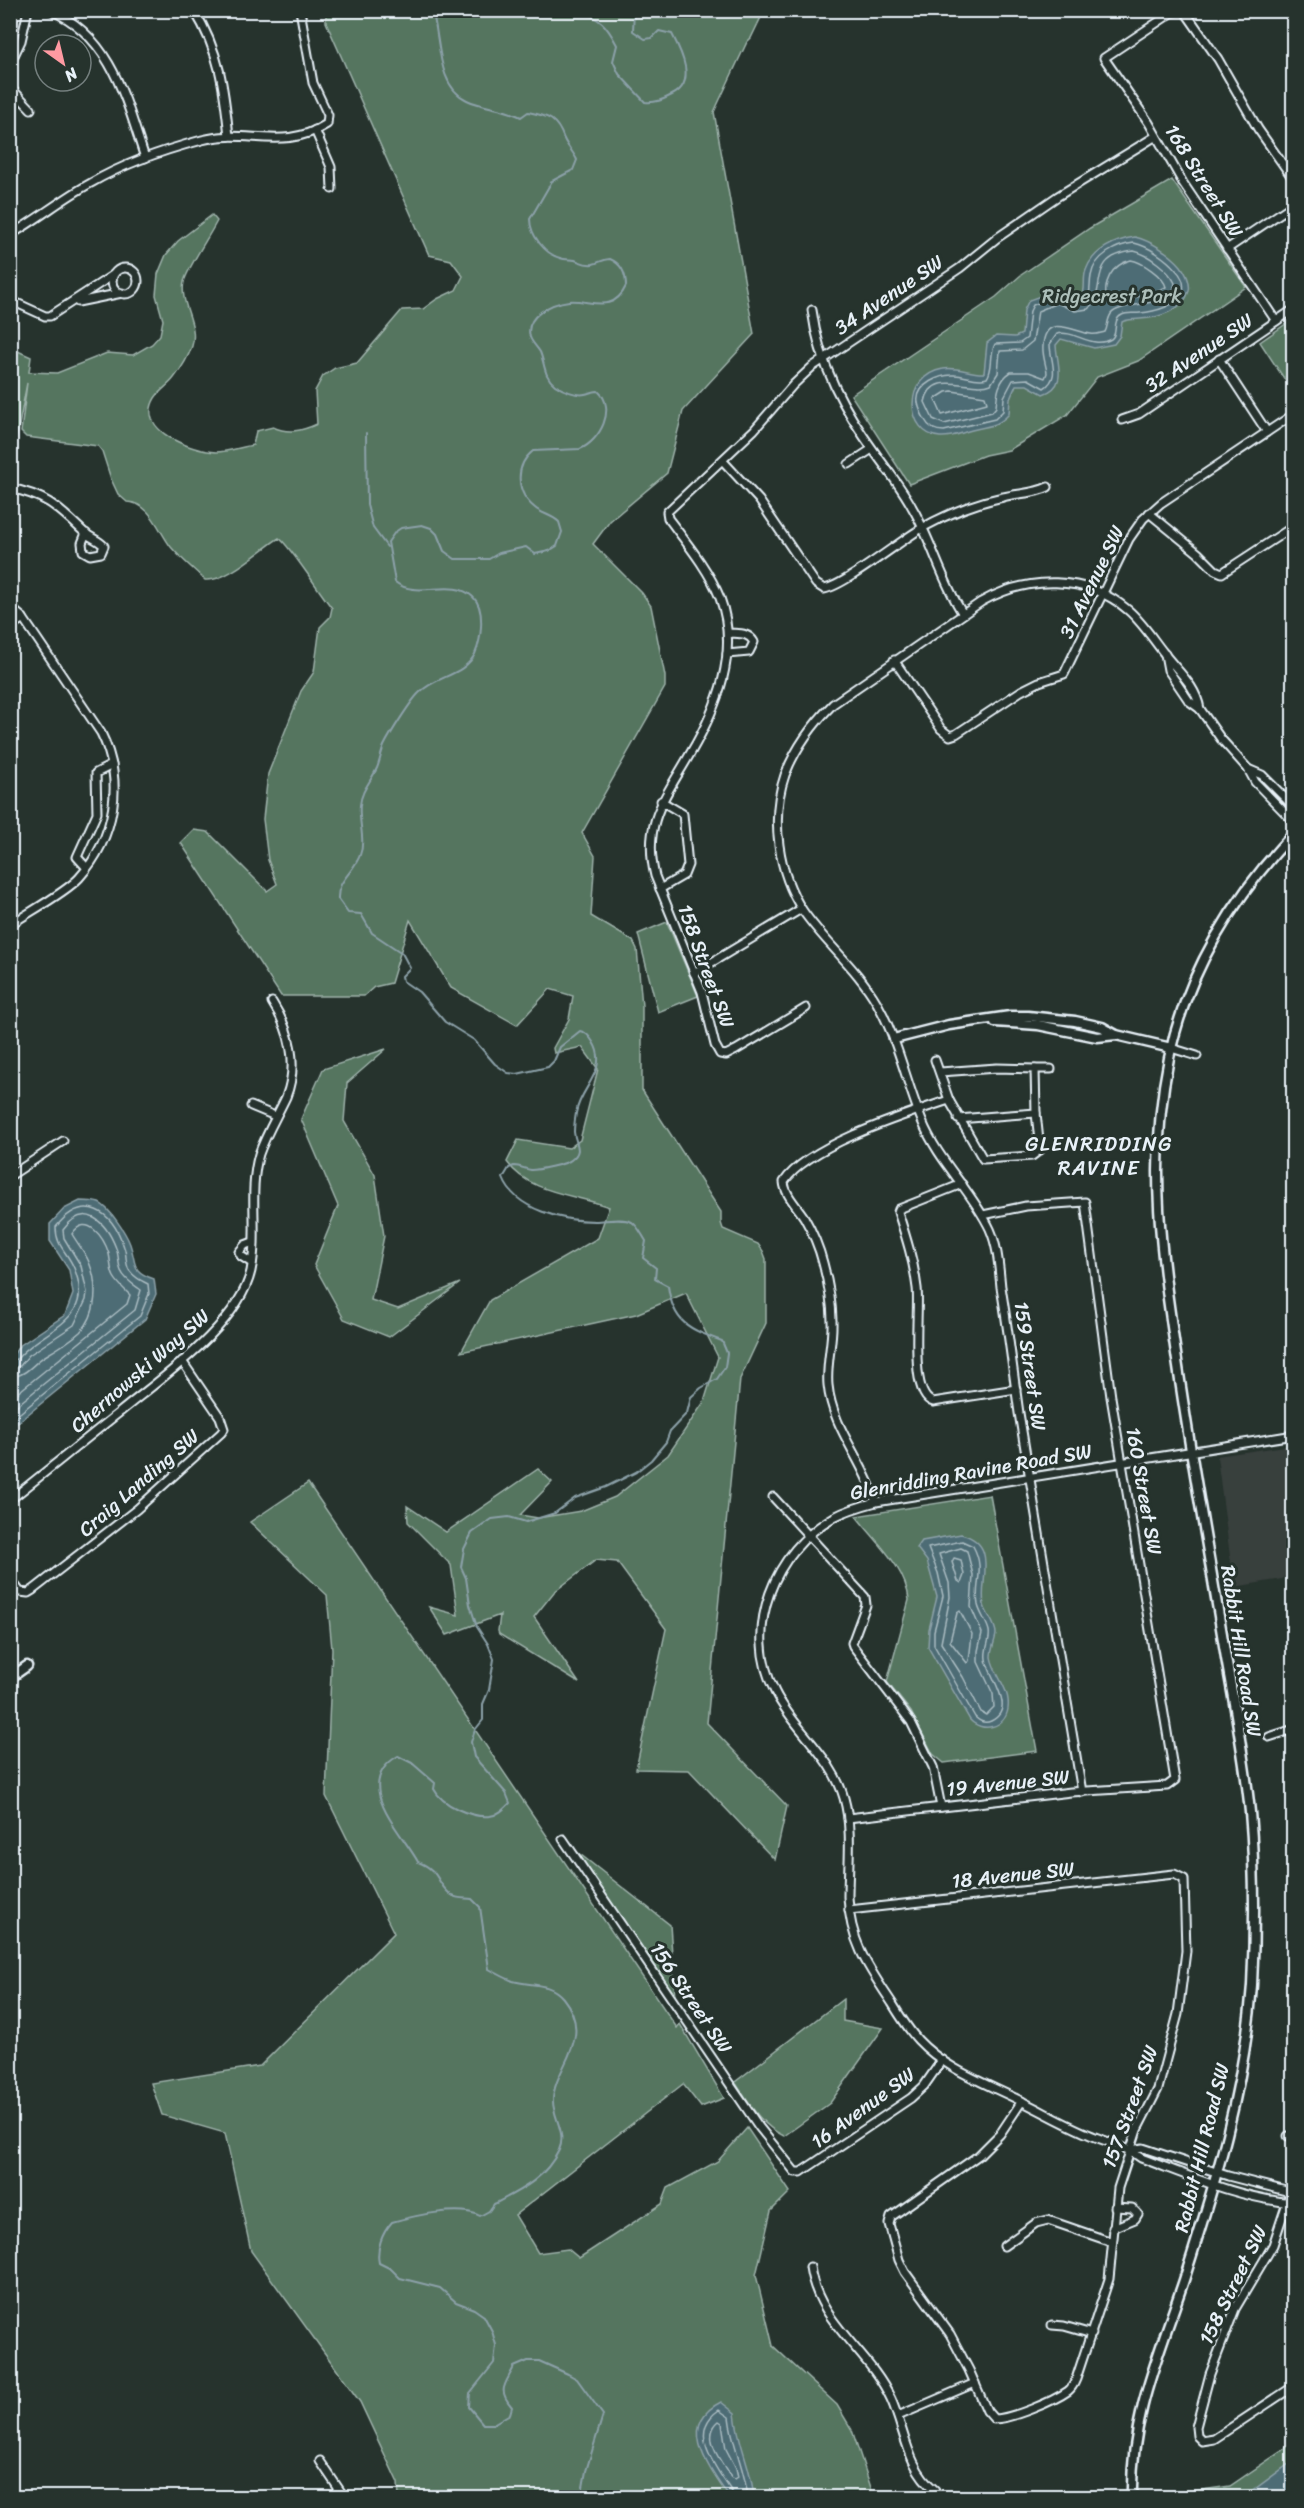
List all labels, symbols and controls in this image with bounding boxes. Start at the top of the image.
north arrow [33,33,93,93]
text: N [58,59,85,91]
street label: 168 Street SW [1155,117,1253,245]
street label: 34 Avenue SW [827,245,951,345]
park label: Ridgecrest Park [1042,279,1182,314]
street label: 32 Avenue SW [1137,303,1261,402]
street label: 31 Avenue SW [1050,519,1135,645]
street label: 158 Street SW [667,899,745,1033]
district label: GLENRIDDING RAVINE [1025,1125,1173,1187]
street label: 159 Street SW [1004,1299,1056,1433]
street label: Chernowski Way SW [62,1300,218,1442]
street label: Craig Landing SW [70,1420,208,1546]
street label: 160 Street SW [1116,1424,1173,1558]
street label: Glenridding Ravine Road SW [847,1433,1095,1511]
street label: Rabbit Hill Road SW [1210,1563,1272,1740]
street label: 19 Avenue SW [945,1759,1071,1807]
street label: 18 Avenue SW [950,1851,1076,1899]
street label: 156 Street SW [640,1935,742,2061]
street label: 157 Street SW [1091,2040,1169,2174]
street label: 16 Avenue SW [803,2058,923,2158]
street label: Rabbit Hill Road SW [1164,2059,1240,2236]
street label: 158 Street SW [1189,2219,1277,2351]

